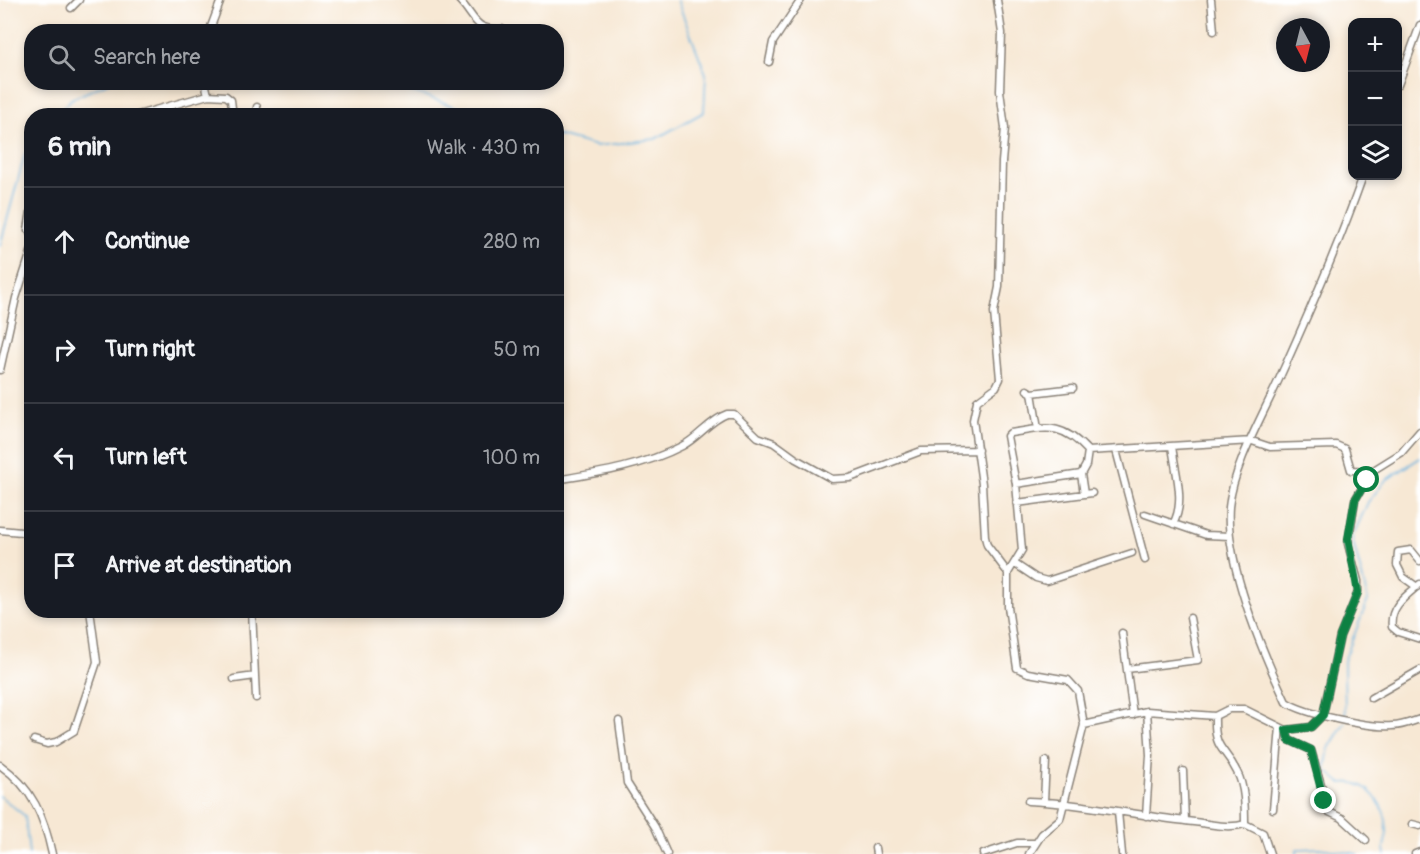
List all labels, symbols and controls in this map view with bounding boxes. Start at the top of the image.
north arrow [1276,18,1330,72]
map controls [1348,18,1402,180]
button: + [1348,18,1402,72]
search box [24,24,564,90]
icon: search [45,41,78,74]
text: Search here [93,43,200,71]
button: − [1348,72,1402,126]
button: layers [1348,126,1402,180]
text: 6 min [48,131,111,163]
text: Walk · 430 m [427,135,540,160]
icon: ahead [48,225,81,258]
text: Continue [105,227,189,255]
text: 280 m [483,229,540,254]
icon: right [48,333,81,366]
text: Turn right [105,335,195,363]
text: 50 m [493,337,540,362]
icon: left [48,441,81,474]
text: Turn left [105,443,187,471]
text: 100 m [483,445,540,470]
route start [1353,466,1379,492]
icon: arrive [48,549,81,582]
text: Arrive at destination [105,551,291,579]
route end [1310,787,1336,813]

